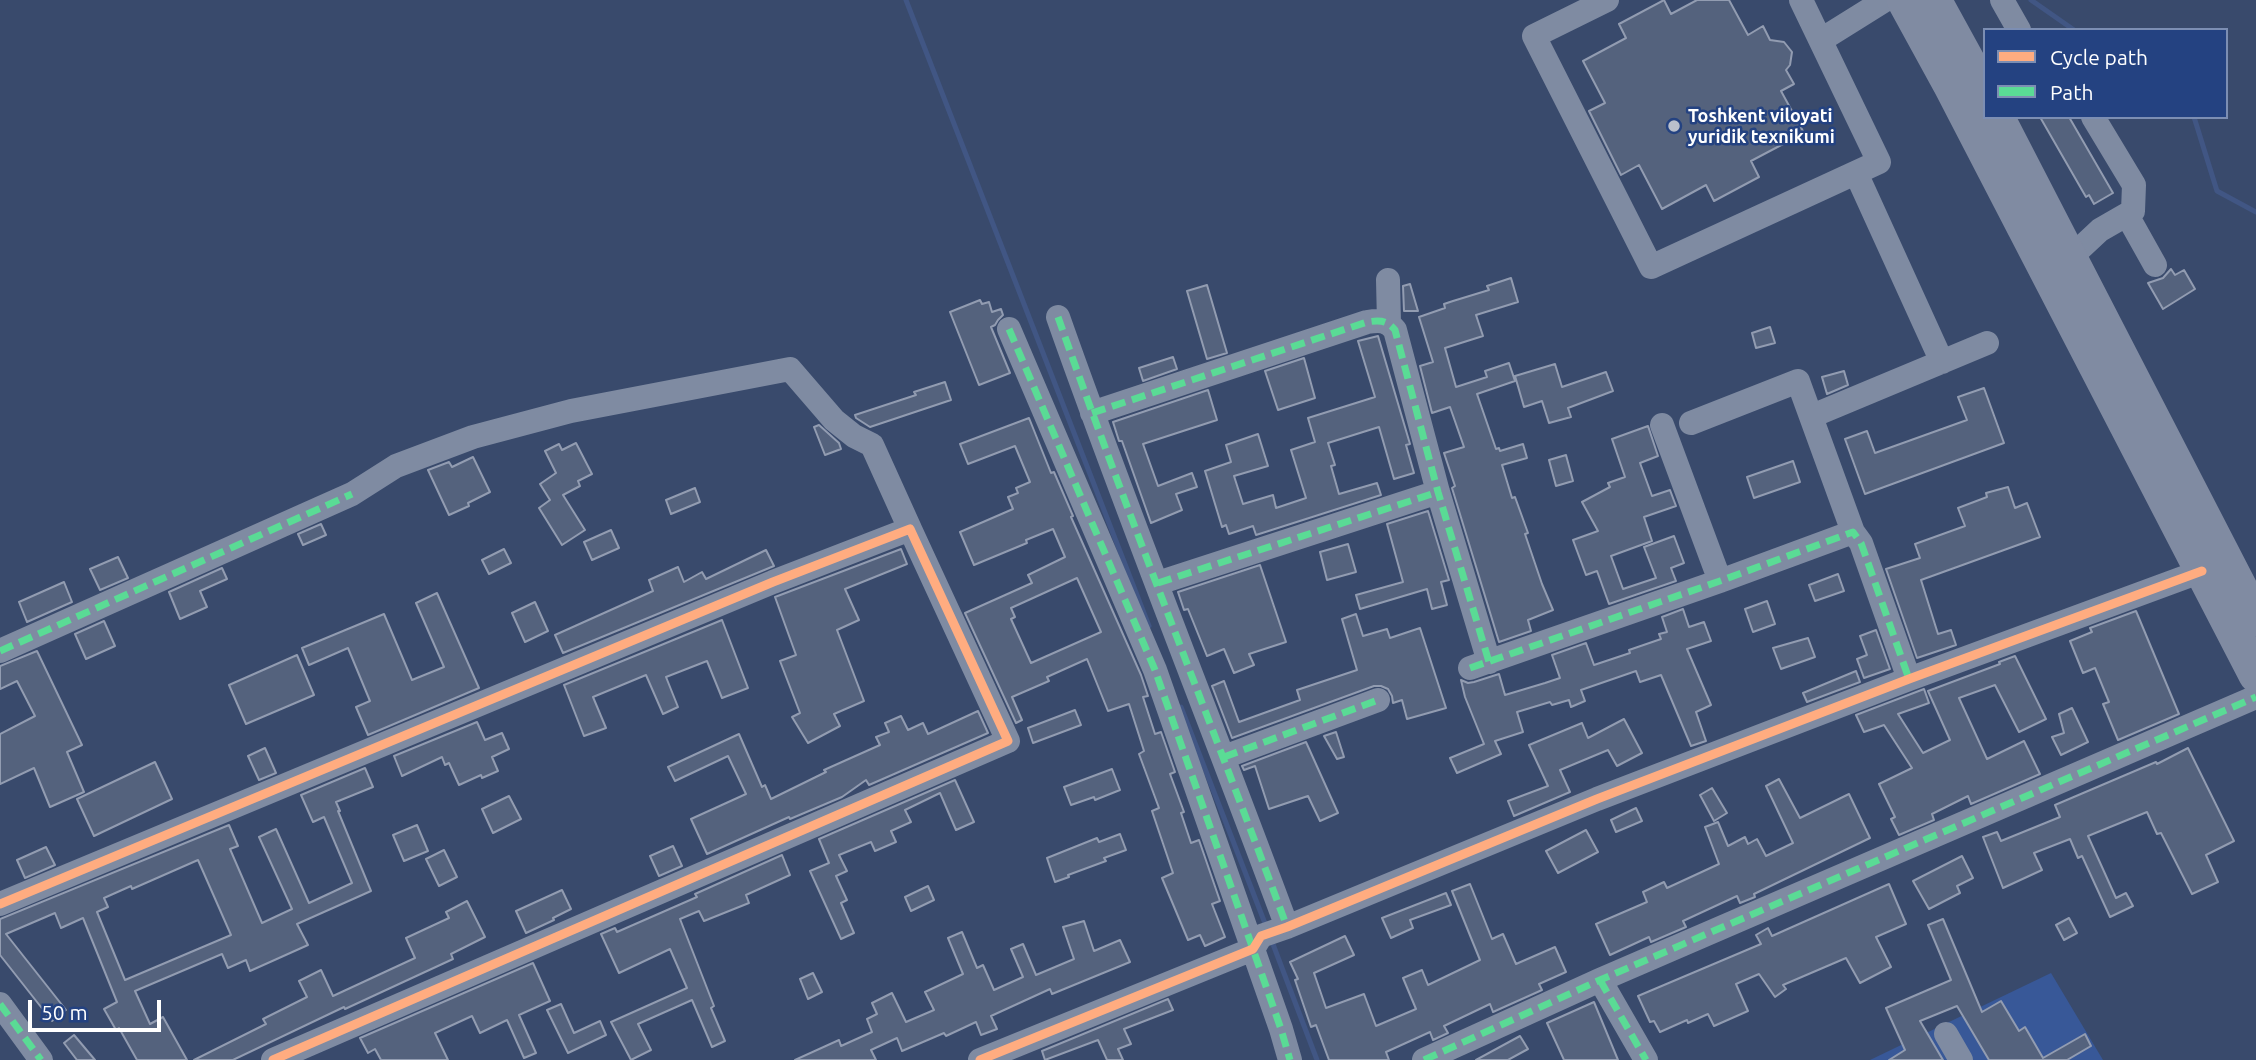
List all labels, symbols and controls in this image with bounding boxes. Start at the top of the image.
legend [1983,28,2228,119]
text: Cycle path [2050,45,2148,69]
text: Path [2050,80,2093,104]
place label: Toshkent viloyati yuridik texnikumi [1688,105,1835,148]
marker: Toshkent viloyati yuridik texnikumi [1666,118,1682,134]
scale bar [32,986,164,1030]
text: 50 m [41,1000,88,1024]

